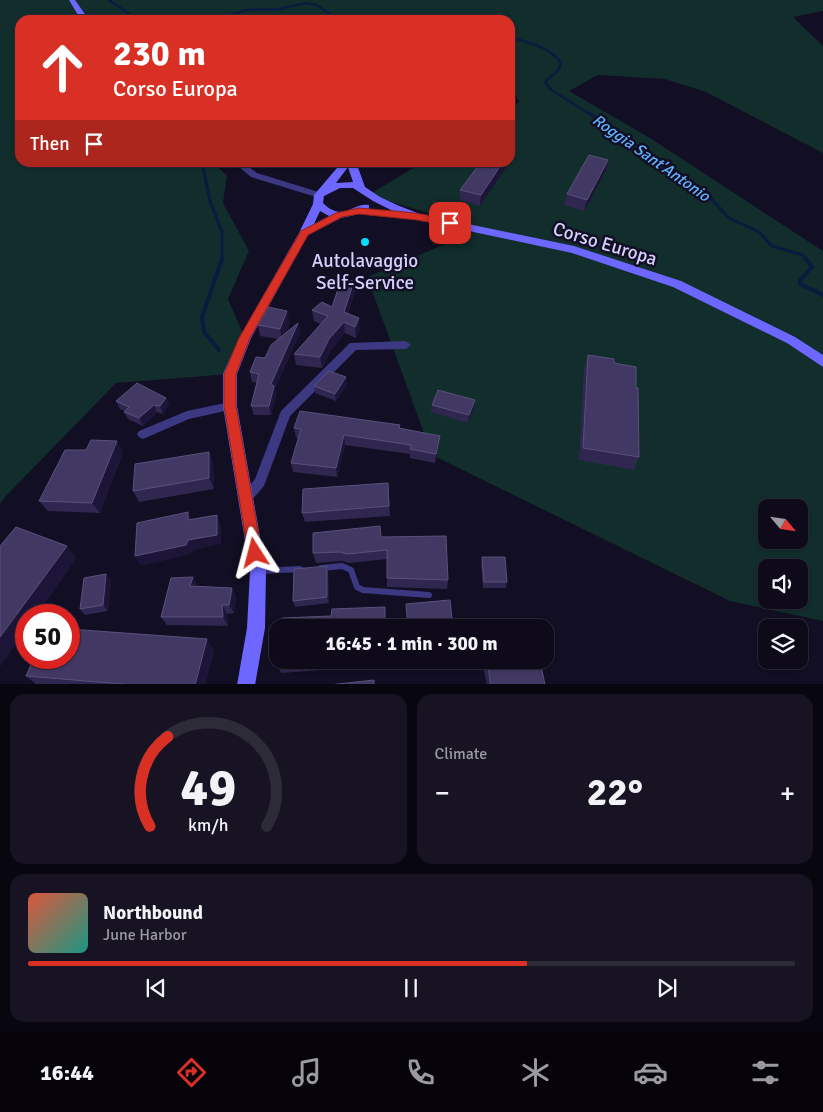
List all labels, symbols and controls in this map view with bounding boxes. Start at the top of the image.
text: 230 m [113,32,206,75]
icon: ahead [30,35,95,100]
text: Corso Europa [113,75,238,102]
water label: Roggia Sant'Antonio [588,110,714,206]
icon: arrive [80,130,108,158]
text: Then [30,132,70,156]
pin [429,202,471,244]
icon: arrive [436,209,464,237]
street label: Corso Europa [550,217,660,271]
marker: Autolavaggio Self-Service [359,236,371,248]
place label: Autolavaggio Self-Service [312,249,418,295]
north arrow [758,499,808,549]
map controls [758,499,808,669]
position arrow [228,526,280,578]
button: sound [758,559,808,609]
speed limit sign: 50 [15,604,80,669]
button: layers [758,619,808,669]
text: 16:45 · 1 min · 300 m [325,632,498,656]
text: Climate [435,744,487,764]
text: 49 [180,756,236,820]
text: 22° [587,769,643,816]
text: − [435,776,450,810]
text: + [780,776,795,810]
text: km/h [188,814,228,836]
text: Northbound [103,901,203,925]
text: June Harbor [103,925,187,945]
icon: previous [142,974,170,1002]
icon: pause [397,974,425,1002]
icon: next [653,974,681,1002]
icon: directions [174,1055,209,1090]
icon: music [289,1055,324,1090]
icon: phone [403,1055,438,1090]
icon: climate [518,1055,553,1090]
icon: car [633,1055,668,1090]
icon: filters [748,1055,783,1090]
text: 16:44 [40,1059,94,1086]

